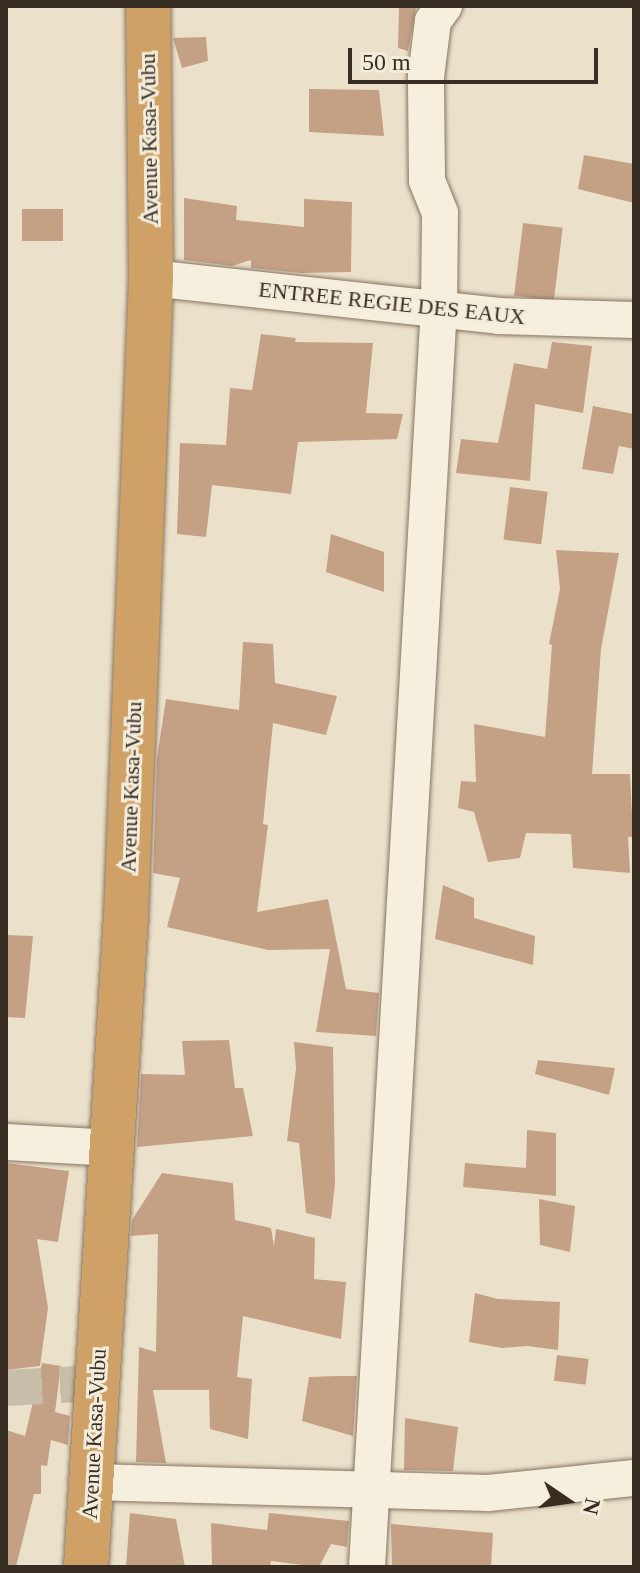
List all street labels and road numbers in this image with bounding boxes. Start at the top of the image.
street label: Avenue Kasa-Vubu [134,53,164,225]
street label: ENTREE REGIE DES EAUX [257,276,527,330]
street label: Avenue Kasa-Vubu [115,701,147,873]
street label: Avenue Kasa-Vubu [76,1348,112,1520]

